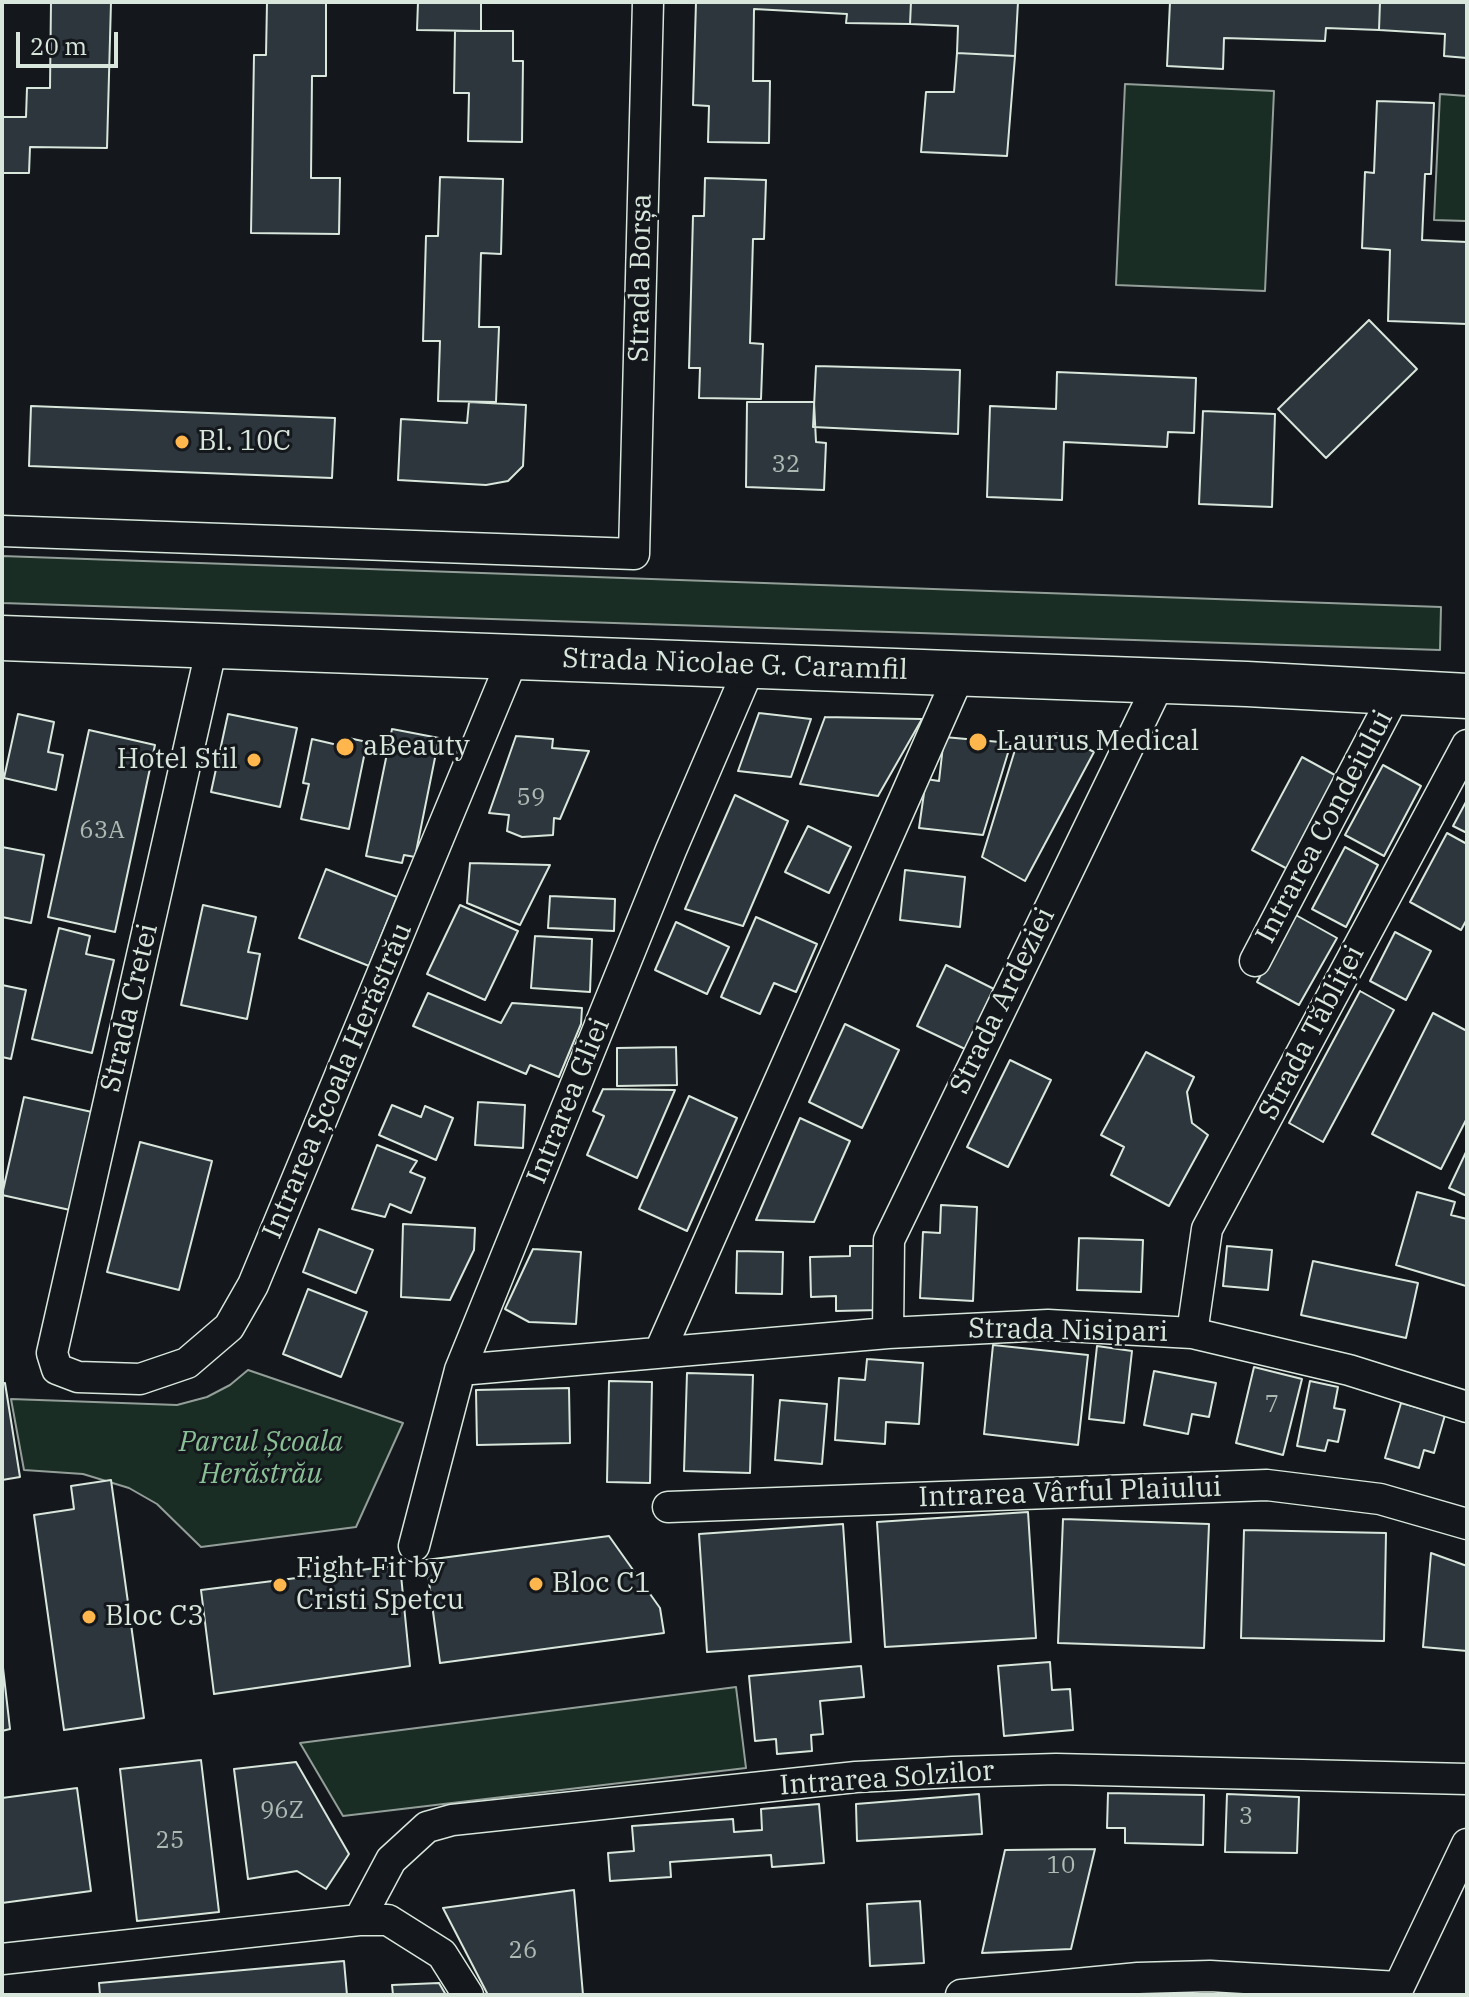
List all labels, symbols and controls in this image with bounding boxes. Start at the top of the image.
scale bar [20,16,122,66]
text: 20 m [30,30,87,62]
street label: Strada Borșa [623,193,659,363]
place label: Bl. 10C [198,425,291,459]
marker: Bl. 10C [173,433,191,451]
house number: 32 [772,451,800,479]
street label: Strada Nicolae G. Caramfil [562,642,908,688]
street label: Intrarea Condeiului [1249,705,1401,949]
place label: Laurus Medical [996,725,1199,759]
place label: aBeauty [363,730,470,764]
marker: Laurus Medical [967,731,989,753]
marker: aBeauty [334,736,356,758]
place label: Hotel Stil [117,743,238,777]
marker: Hotel Stil [245,751,263,769]
house number: 59 [517,784,545,812]
house number: 63A [79,817,125,845]
street label: Strada Ardeziei [943,902,1063,1100]
street label: Intrarea Școala Herăstrău [256,918,420,1244]
street label: Strada Cretei [94,921,166,1095]
street label: Strada Tăbliței [1252,940,1372,1126]
street label: Intrarea Gliei [520,1013,618,1189]
street label: Strada Nisipari [968,1312,1168,1350]
house number: 7 [1265,1391,1279,1419]
park label: Parcul Școala Herăstrău [179,1426,343,1492]
street label: Intrarea Vârful Plaiului [918,1471,1222,1515]
place label: Fight Fit by Cristi Spetcu [296,1552,464,1618]
place label: Bloc C1 [552,1567,651,1601]
marker: Bloc C1 [527,1575,545,1593]
marker: Fight Fit by Cristi Spetcu [271,1576,289,1594]
place label: Bloc C3 [105,1600,204,1634]
marker: Bloc C3 [80,1608,98,1626]
street label: Intrarea Solzilor [779,1755,995,1803]
house number: 96Z [260,1797,304,1825]
house number: 3 [1239,1803,1253,1831]
house number: 25 [156,1827,184,1855]
house number: 10 [1047,1852,1075,1880]
house number: 26 [509,1937,537,1965]

